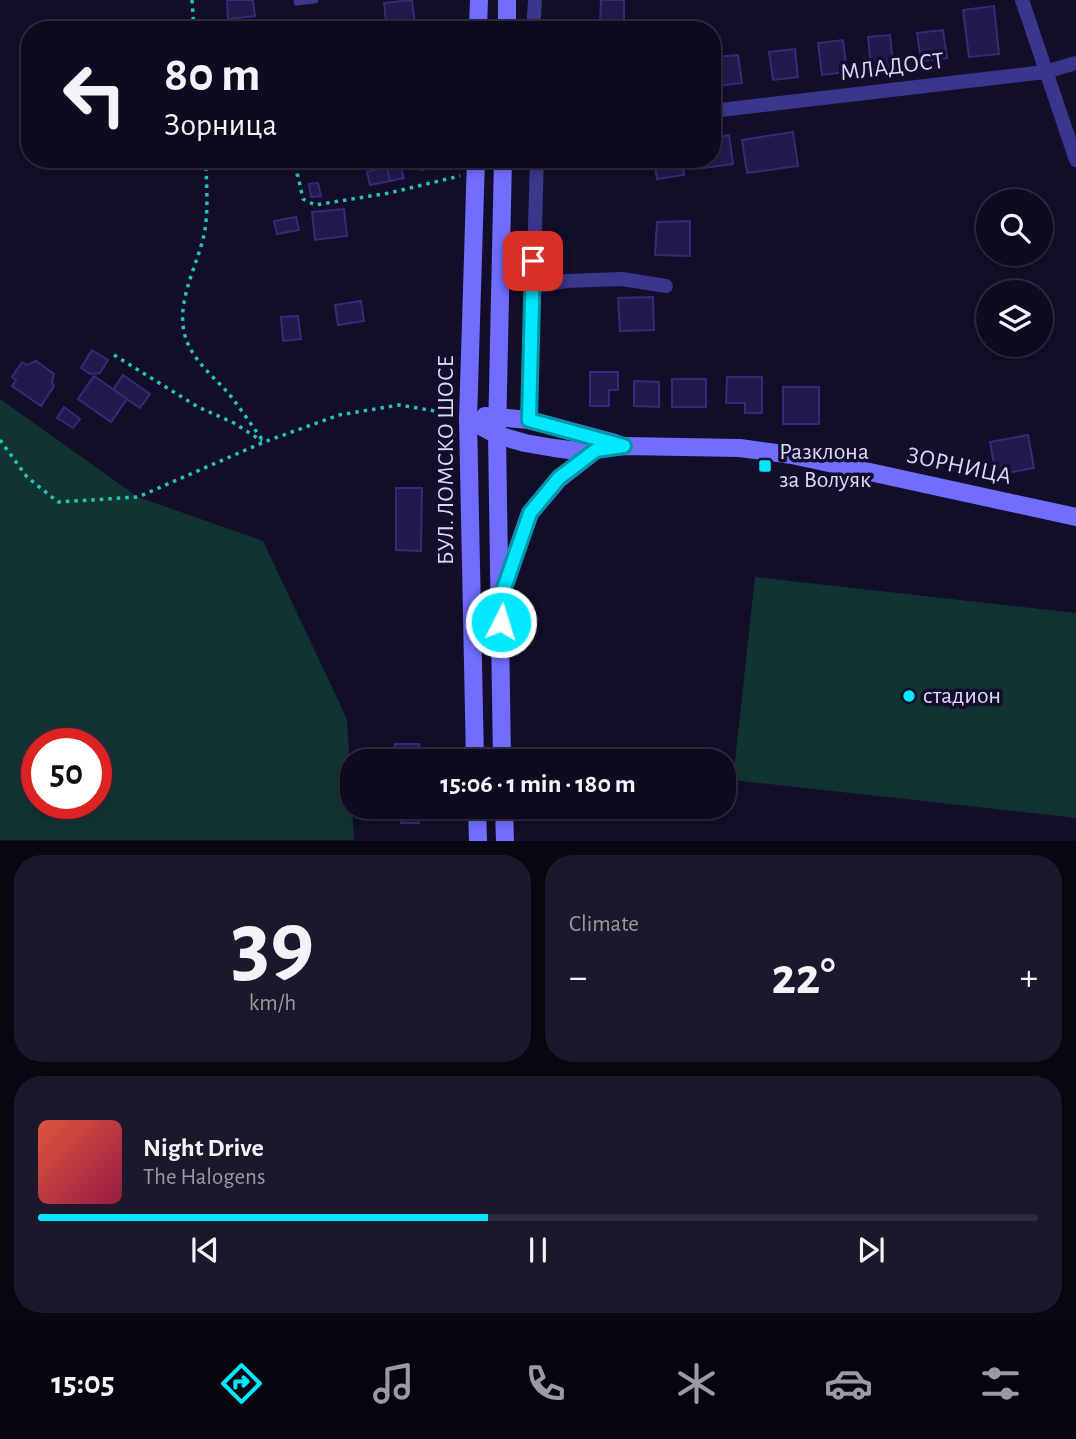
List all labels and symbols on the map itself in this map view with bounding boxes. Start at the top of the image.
street label: МЛАДОСТ [839,49,946,85]
pin [503,231,563,291]
street label: БУЛ. ЛОМСКО ШОСЕ [434,355,458,565]
place label: Разклона за Волуяк [779,440,871,492]
street label: ЗОРНИЦА [905,443,1013,489]
marker: Разклона за Волуяк [757,458,773,474]
position arrow [464,585,538,659]
place label: стадион [923,684,1001,708]
marker: стадион [901,688,917,704]
speed limit sign: 50 [21,728,112,819]

